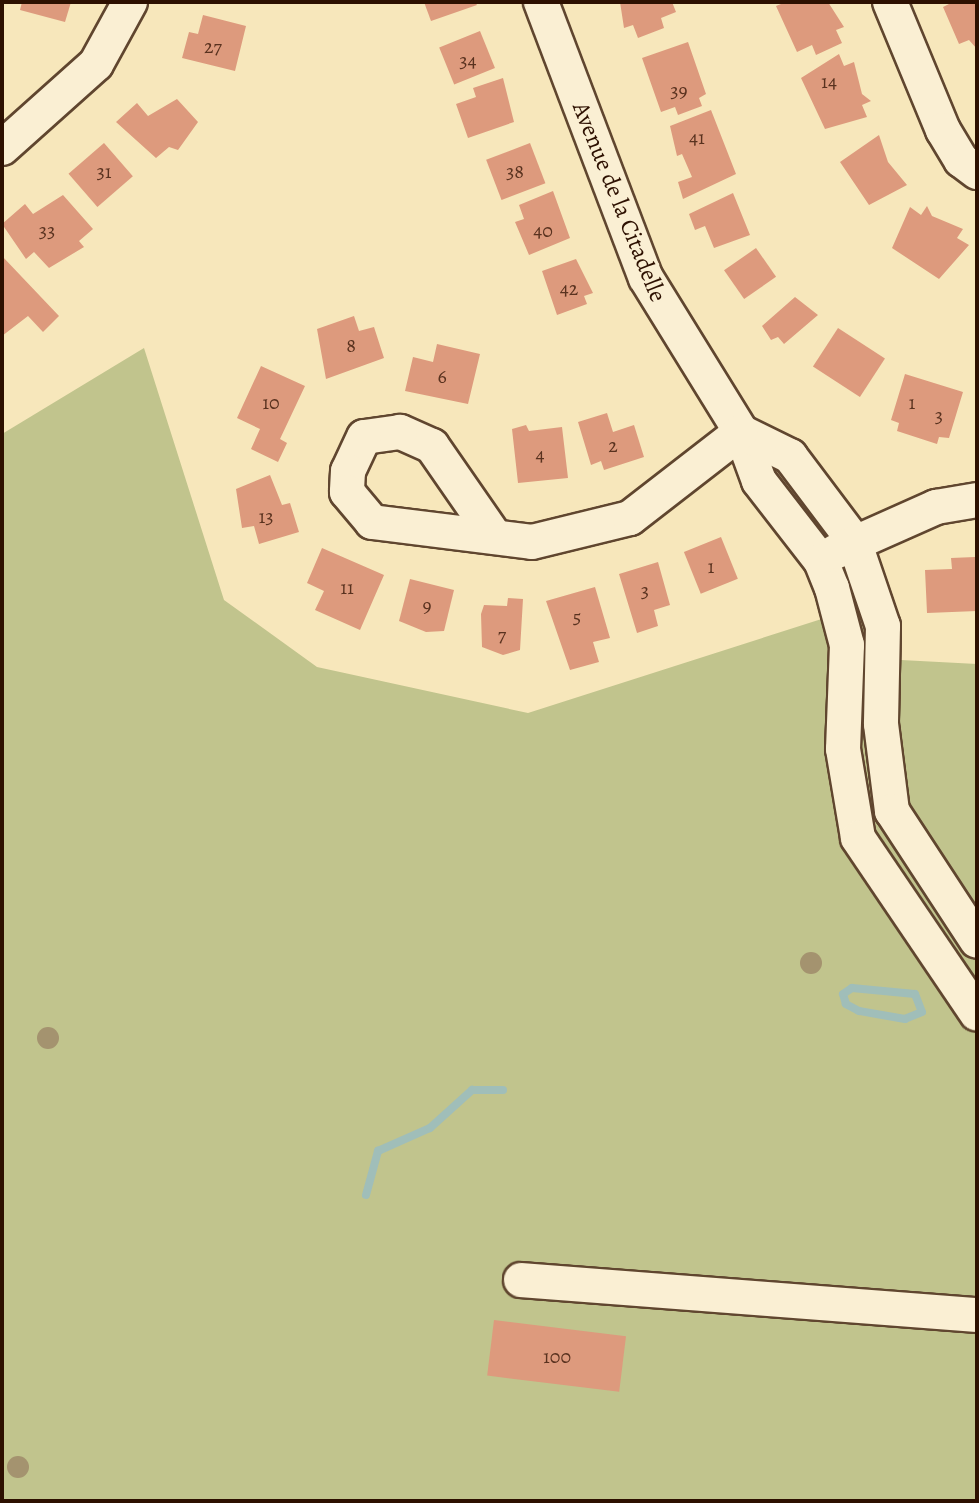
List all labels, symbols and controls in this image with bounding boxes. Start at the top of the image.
house number: 27 [204,34,222,58]
house number: 34 [459,48,477,72]
house number: 14 [821,69,837,93]
house number: 39 [670,78,688,102]
street label: Avenue de la Citadelle [566,98,672,306]
house number: 41 [689,125,705,149]
house number: 31 [96,159,112,183]
house number: 38 [506,159,524,183]
house number: 33 [39,218,55,242]
house number: 40 [533,218,553,242]
house number: 42 [560,276,578,300]
house number: 8 [346,333,356,357]
house number: 6 [437,364,447,388]
house number: 10 [262,390,280,414]
house number: 1 [909,390,915,414]
house number: 3 [935,403,943,427]
house number: 2 [608,433,618,457]
house number: 4 [535,442,545,466]
house number: 13 [258,504,274,528]
house number: 1 [708,554,714,578]
house number: 11 [340,575,354,599]
house number: 3 [641,578,649,602]
house number: 9 [422,593,432,617]
house number: 5 [573,604,581,628]
house number: 7 [498,622,506,646]
house number: 100 [543,1344,571,1368]

